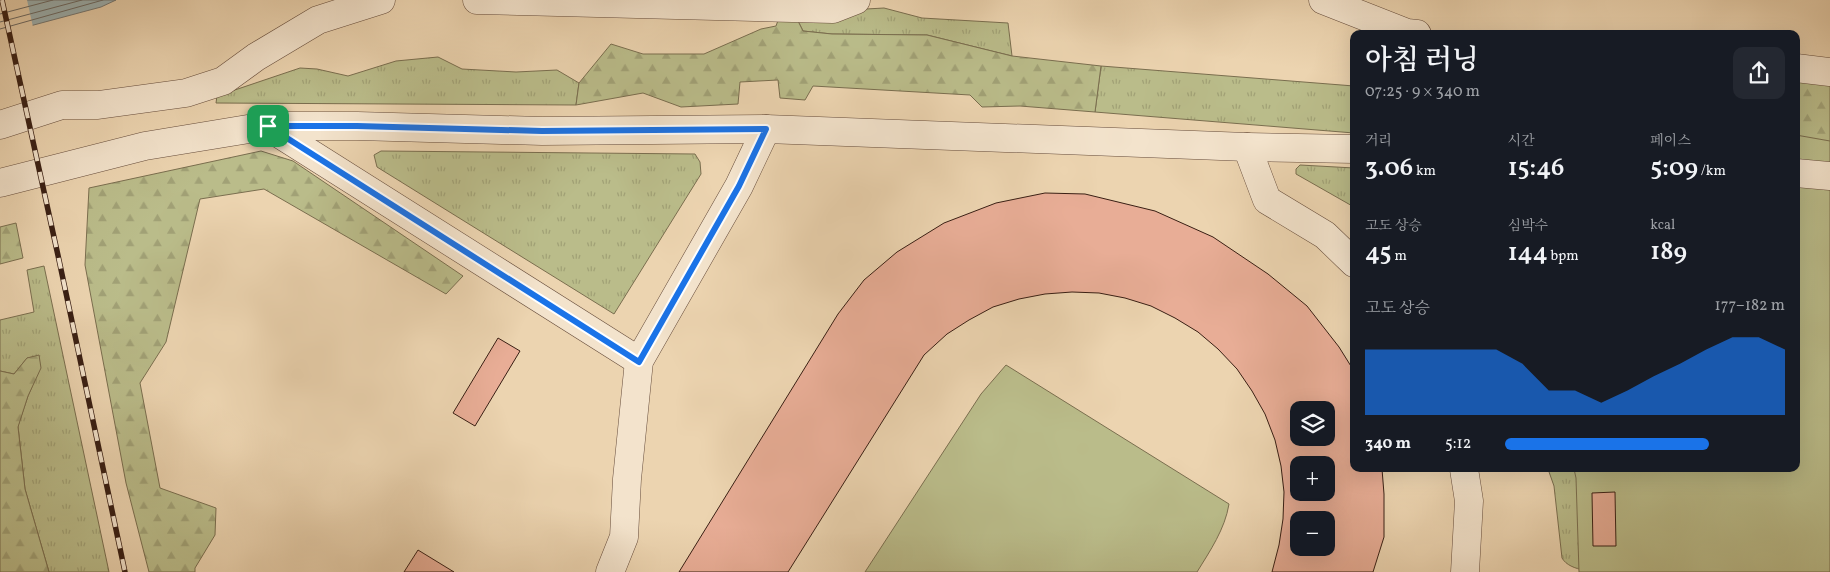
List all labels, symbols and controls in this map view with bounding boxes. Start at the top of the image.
text: 아침 러닝 [1365,42,1479,81]
button: share [1733,47,1785,99]
text: 07:25 · 9 × 340 m [1365,81,1480,103]
pin [247,105,289,147]
icon: arrive [254,112,282,140]
text: 거리 [1365,132,1392,151]
text: 시간 [1508,132,1535,151]
text: 페이스 [1650,132,1691,151]
text: 3.06 [1365,151,1413,186]
text: 15:46 [1508,151,1564,186]
text: 5:09 [1650,151,1698,186]
text: km [1413,162,1436,181]
text: /km [1698,162,1726,181]
text: kcal [1650,216,1675,235]
text: 고도 상승 [1365,217,1422,236]
text: 심박수 [1508,217,1548,236]
text: 189 [1650,235,1687,270]
text: 45 [1365,236,1392,271]
text: 144 [1508,236,1548,271]
text: m [1392,247,1407,266]
text: bpm [1548,247,1579,266]
text: 177–182 m [1715,295,1785,317]
text: 고도 상승 [1365,298,1430,320]
map controls [1290,401,1335,556]
button: layers [1290,401,1335,446]
text: 340 m [1365,433,1411,455]
text: 5:12 [1445,433,1471,455]
button: + [1290,456,1335,501]
button: − [1290,511,1335,556]

